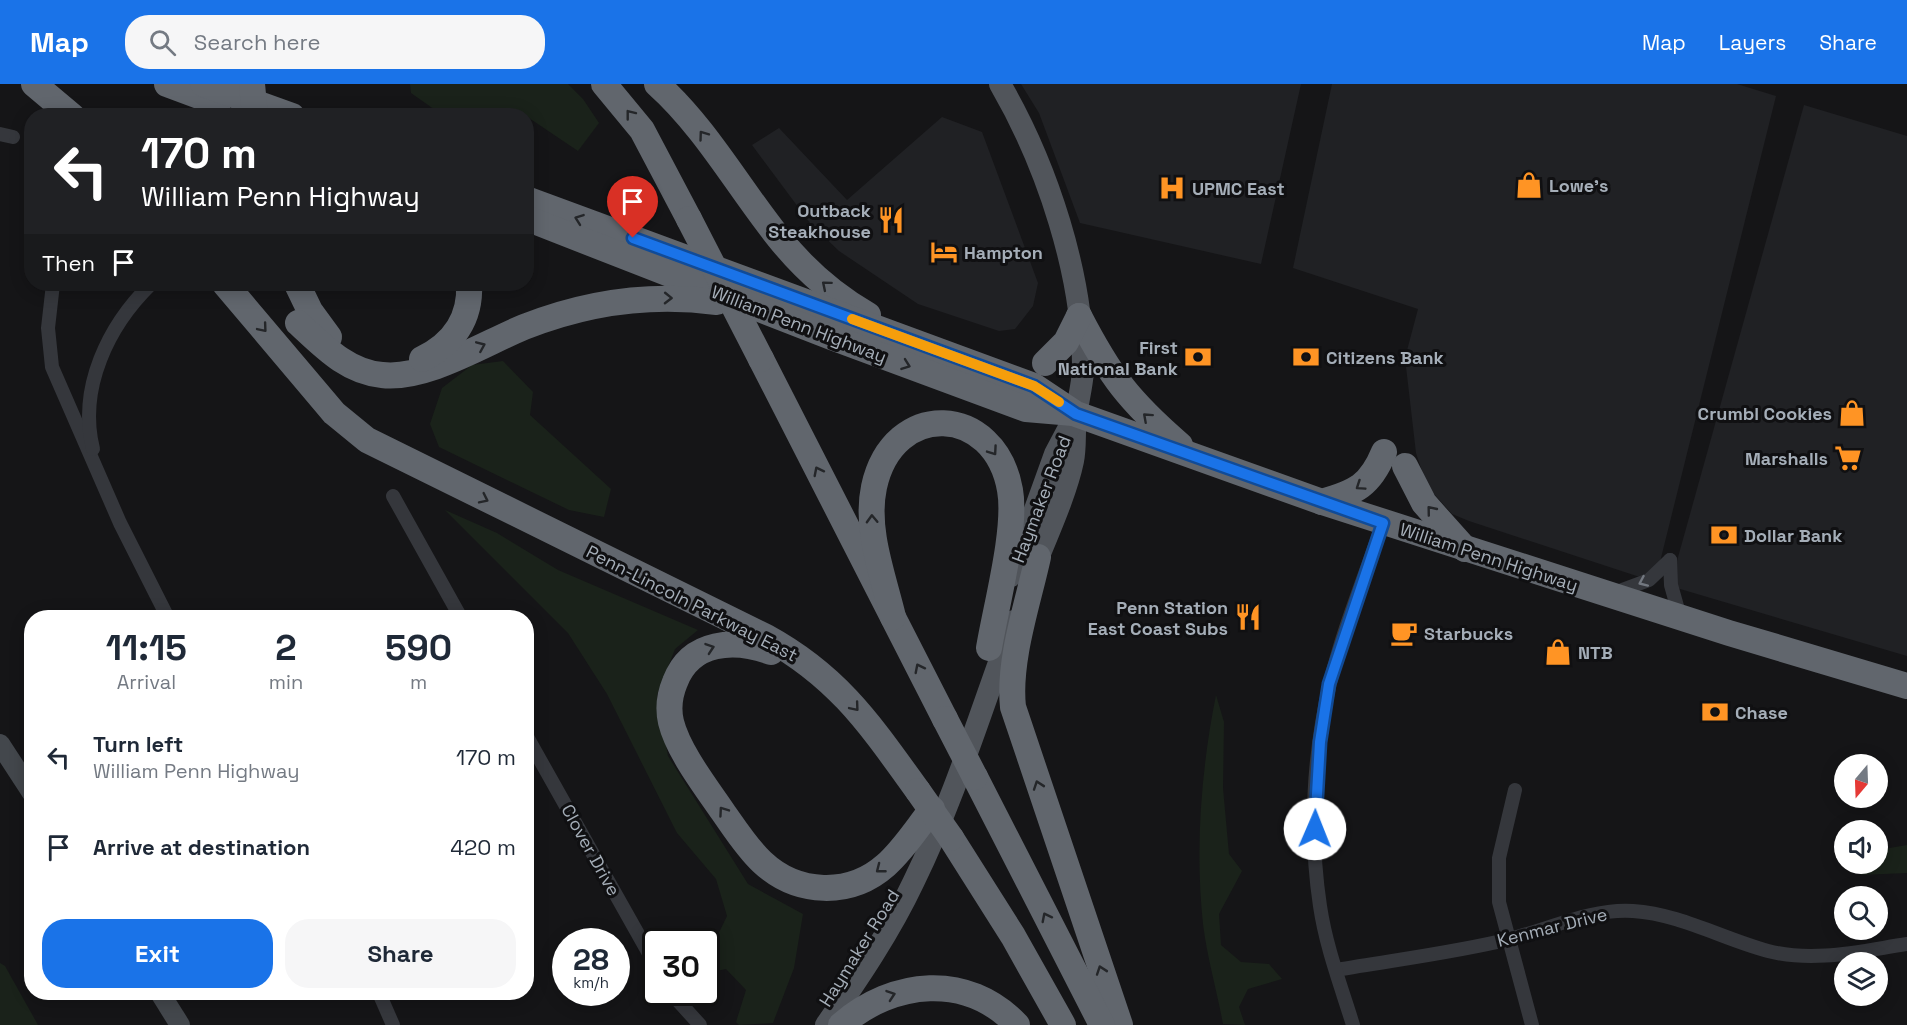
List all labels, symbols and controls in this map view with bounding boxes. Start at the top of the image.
search box [125,15,545,69]
text: Map [30,24,89,60]
icon: search [146,26,179,59]
text: Search here [194,28,321,56]
text: Map [1642,29,1686,56]
text: Layers [1719,29,1786,56]
text: Share [1819,29,1877,56]
one-way arrow [626,109,637,120]
text: 170 m [141,127,257,180]
one-way arrow [699,130,710,141]
icon: left [42,132,120,210]
shop icon: Lowe's [1514,170,1544,200]
hospital icon: UPMC East [1157,173,1187,203]
place label: Lowe's [1549,174,1608,197]
pin [607,176,658,238]
place label: UPMC East [1192,177,1285,200]
text: William Penn Highway [141,179,420,214]
icon: arrive [616,185,649,218]
place label: Outback Steakhouse [768,199,871,243]
restaurant icon: Outback Steakhouse [876,205,906,235]
one-way arrow [574,213,585,226]
hotel icon: Hampton [929,237,959,267]
place label: Hampton [964,241,1043,264]
icon: arrive [107,246,140,279]
text: Then [42,249,95,277]
street label: William Penn Highway [708,280,890,368]
one-way arrow [822,281,833,292]
one-way arrow [664,292,673,304]
one-way arrow [255,321,266,332]
place label: First National Bank [1058,336,1178,380]
one-way arrow [475,341,486,353]
bank icon: First National Bank [1183,342,1213,372]
bank icon: Citizens Bank [1291,342,1321,372]
place label: Citizens Bank [1326,346,1444,369]
one-way arrow [900,357,911,370]
shop icon: Crumbl Cookies [1837,398,1867,428]
place label: Crumbl Cookies [1698,402,1832,425]
one-way arrow [1144,413,1154,424]
street label: Haymaker Road [1006,432,1076,566]
supermarket icon: Marshalls [1833,443,1863,473]
one-way arrow [986,444,997,455]
place label: Marshalls [1745,447,1828,470]
one-way arrow [814,467,825,477]
one-way arrow [1356,479,1367,490]
one-way arrow [478,492,489,504]
one-way arrow [1427,506,1438,517]
one-way arrow [866,514,879,523]
street label: William Penn Highway [1397,517,1581,597]
bank icon: Dollar Bank [1709,520,1739,550]
place label: Dollar Bank [1744,524,1842,547]
street label: Penn-Lincoln Parkway East [582,540,802,666]
one-way arrow [1638,575,1649,587]
place label: Penn Station East Coast Subs [1088,596,1228,640]
restaurant icon: Penn Station East Coast Subs [1233,602,1263,632]
cafe icon: Starbucks [1389,618,1419,648]
place label: Starbucks [1424,622,1513,645]
text: 11:15 [106,625,187,671]
text: 2 [275,625,297,671]
text: 590 [385,625,452,671]
shop icon: NTB [1543,637,1573,667]
place label: NTB [1578,641,1613,664]
one-way arrow [705,643,715,656]
one-way arrow [915,664,926,674]
text: Arrival [117,669,176,695]
text: min [269,669,303,695]
text: m [410,669,427,695]
bank icon: Chase [1700,697,1730,727]
one-way arrow [848,700,859,711]
place label: Chase [1735,701,1788,724]
text: Turn left [93,730,183,758]
icon: left [42,741,75,774]
text: 170 m [456,743,516,771]
north arrow [1834,754,1888,808]
map controls [1834,754,1888,1006]
text: William Penn Highway [93,758,300,784]
one-way arrow [1033,780,1045,791]
position arrow [1283,797,1347,861]
street label: Clover Drive [556,800,626,900]
one-way arrow [719,806,730,817]
button: sound [1834,820,1888,874]
icon: arrive [42,831,75,864]
text: Arrive at destination [93,833,310,861]
text: 420 m [450,833,516,861]
one-way arrow [876,861,887,872]
street label: Haymaker Road [814,885,904,1011]
button: search [1834,886,1888,940]
street label: Kenmar Drive [1495,902,1609,952]
one-way arrow [1042,912,1054,923]
button: Exit [42,919,273,988]
button: Share [285,919,516,988]
speed limit sign: 30 [642,928,720,1006]
text: 28 [573,940,609,979]
button: layers [1834,952,1888,1006]
one-way arrow [1096,965,1108,976]
text: km/h [573,973,609,992]
one-way arrow [885,989,896,1002]

